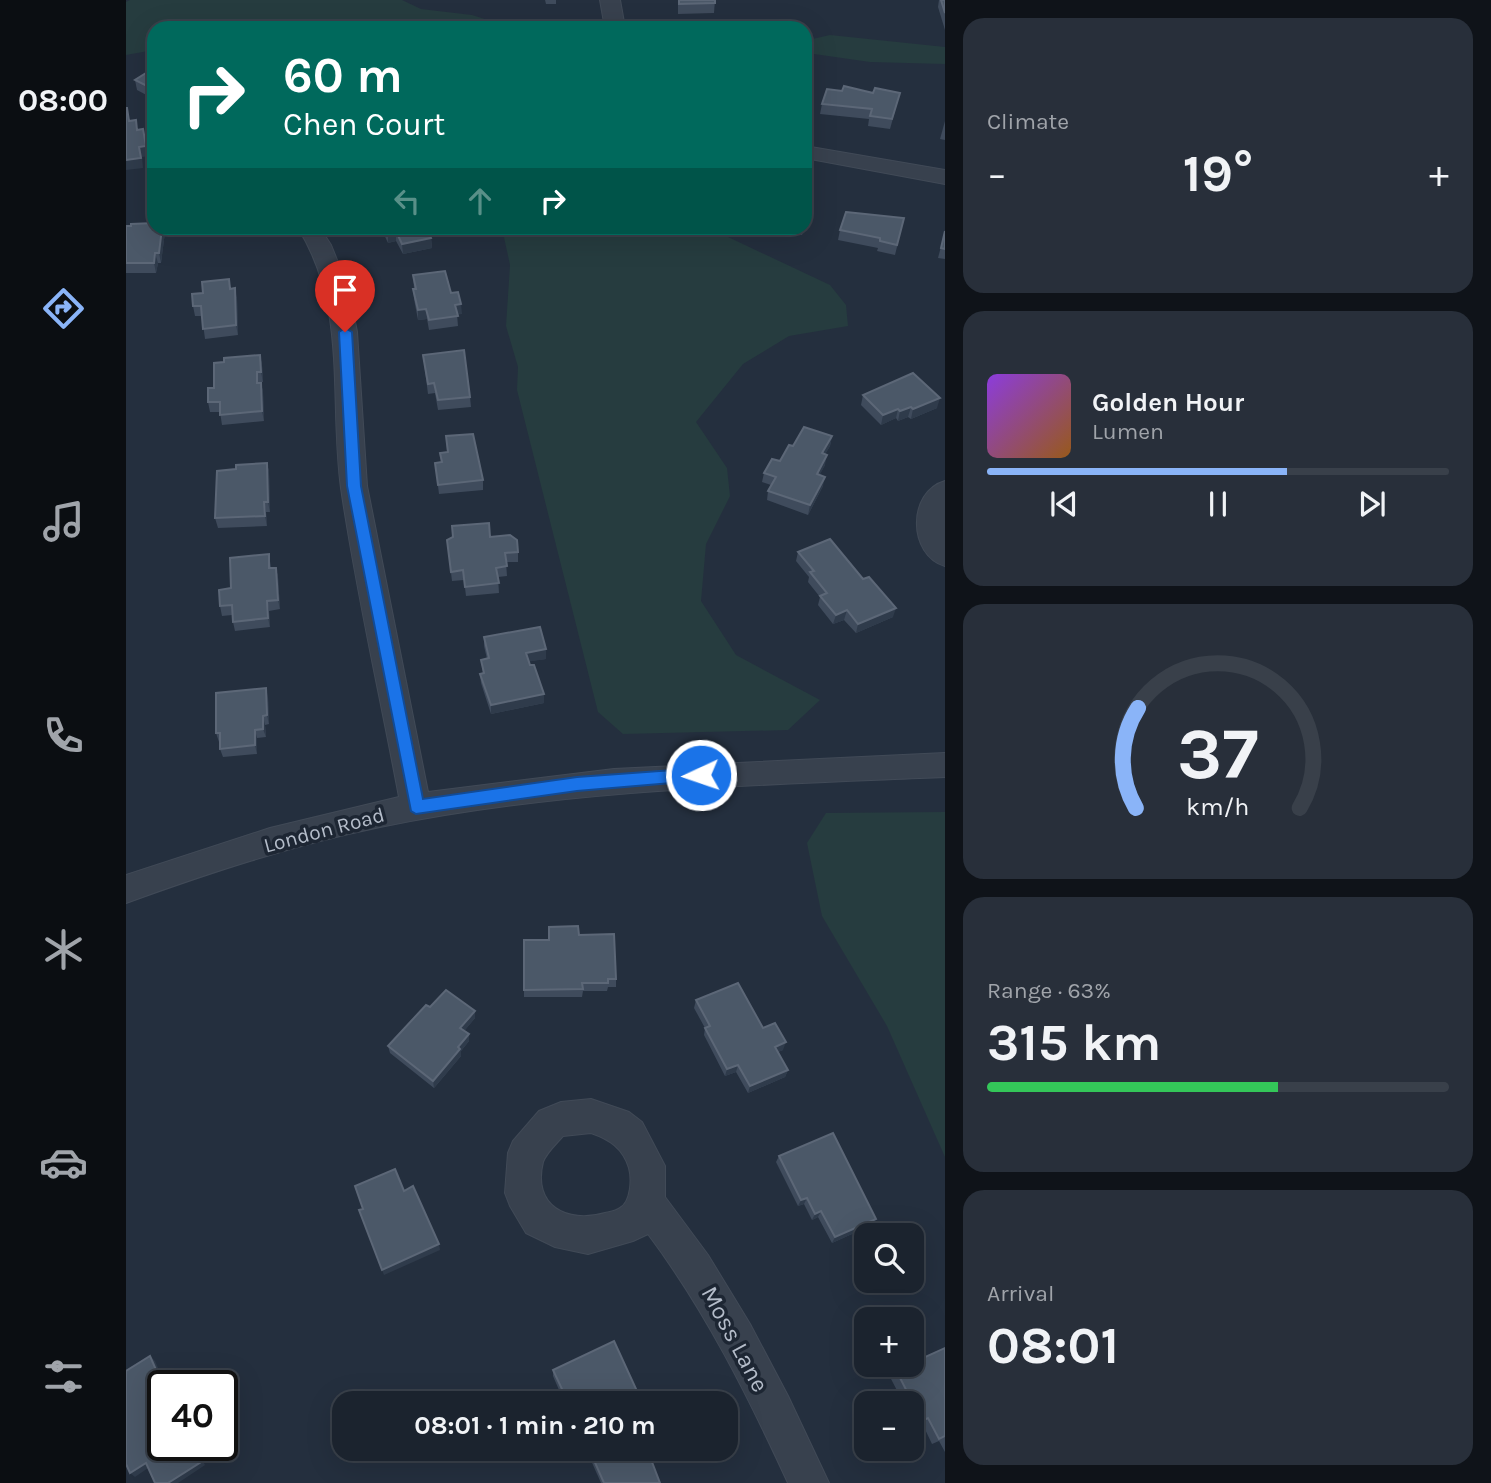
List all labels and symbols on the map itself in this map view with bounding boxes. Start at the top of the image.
pin [315,260,375,332]
position arrow [664,738,738,812]
street label: London Road [261,802,387,858]
street label: Moss Lane [696,1281,774,1397]
speed limit sign: 40 [147,1370,238,1461]

